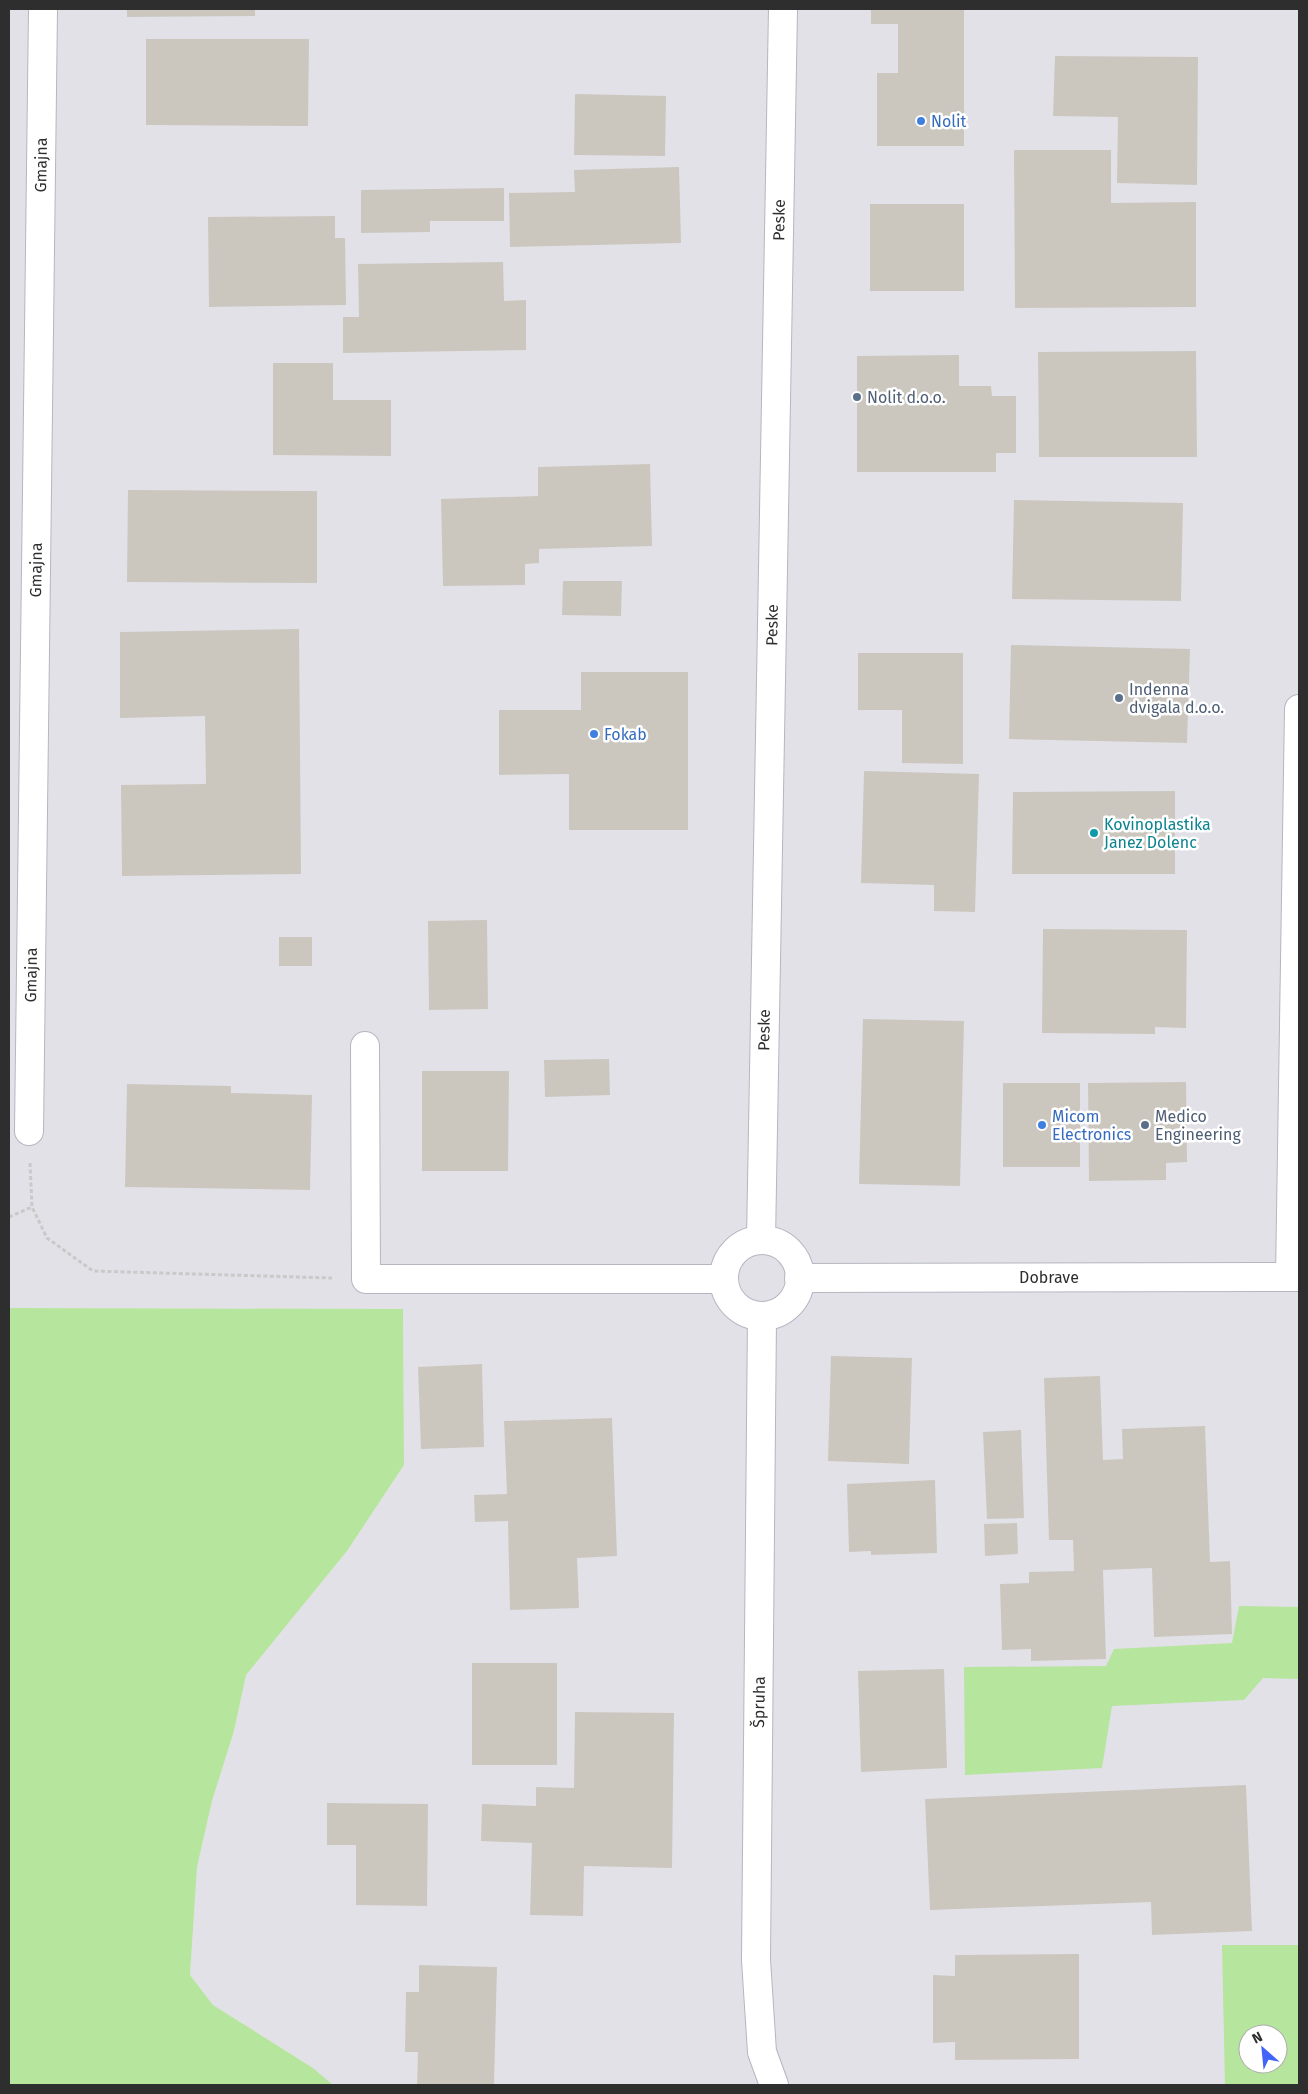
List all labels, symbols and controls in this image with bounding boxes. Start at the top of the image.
place label: Nolit [931,112,966,131]
marker: Nolit [915,115,927,127]
street label: Gmajna [31,137,51,193]
street label: Peske [769,199,789,241]
place label: Nolit d.o.o. [867,388,946,407]
marker: Nolit d.o.o. [851,391,863,403]
street label: Gmajna [26,542,46,598]
street label: Peske [762,604,782,646]
place label: Indenna dvigala d.o.o. [1129,680,1224,717]
marker: Indenna dvigala d.o.o. [1113,692,1125,704]
place label: Fokab [604,725,647,744]
marker: Fokab [588,728,600,740]
place label: Kovinoplastika Janez Dolenc [1104,815,1211,852]
marker: Kovinoplastika Janez Dolenc [1088,827,1100,839]
street label: Gmajna [21,947,41,1003]
street label: Peske [754,1009,774,1051]
place label: Micom Electronics [1052,1107,1131,1144]
place label: Medico Engineering [1155,1107,1241,1144]
marker: Micom Electronics [1036,1119,1048,1131]
marker: Medico Engineering [1139,1119,1151,1131]
street label: Dobrave [1019,1268,1079,1287]
street label: Špruha [748,1676,769,1728]
north arrow [1238,2024,1288,2074]
text: N [1249,2028,1265,2048]

